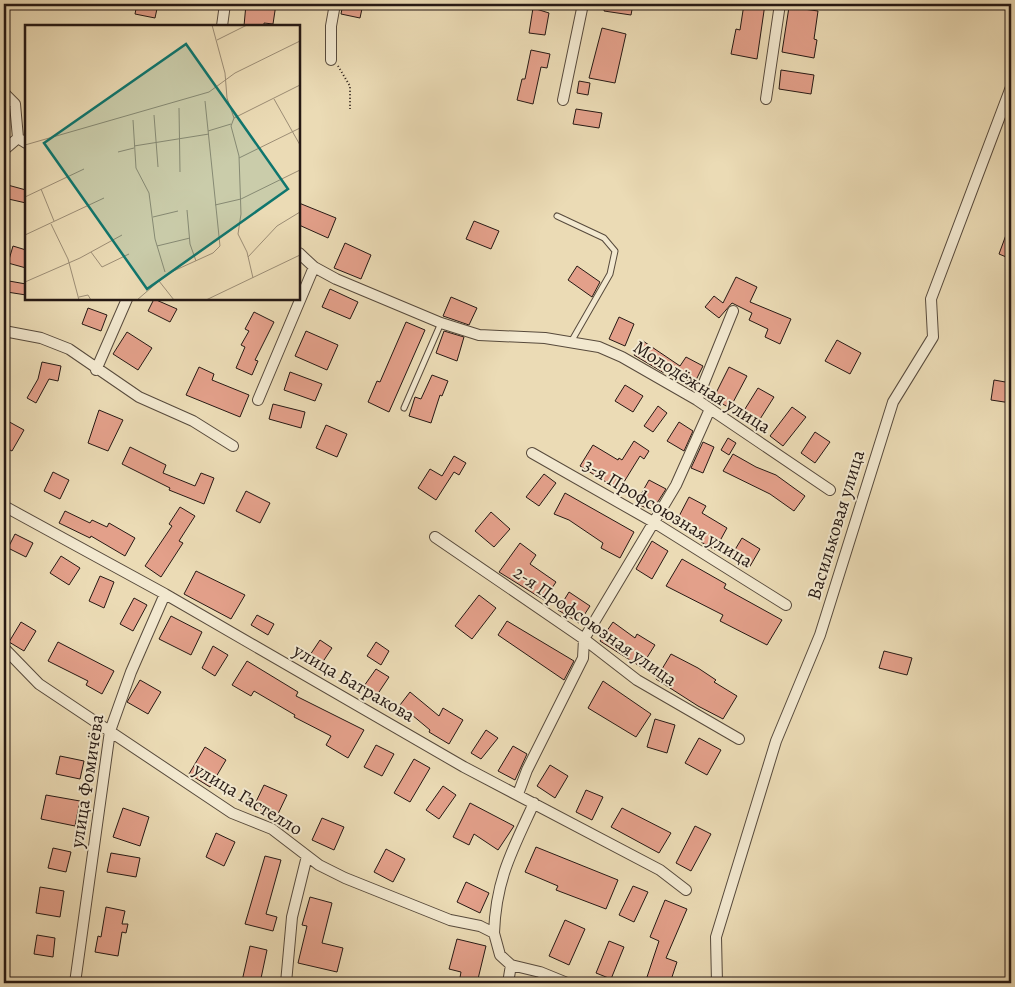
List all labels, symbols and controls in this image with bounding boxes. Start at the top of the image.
inset map [25,25,300,300]
street label: Молодёжная улица [628,334,776,440]
street label: Васильковая улица [801,447,871,603]
street label: 3-я Профсоюзная улица [578,452,758,574]
street label: 2-я Профсоюзная улица [508,560,682,693]
street label: улица Батракова [288,637,420,728]
street label: улица Фомичёва [63,712,110,851]
street label: улица Гастелло [188,756,307,842]

